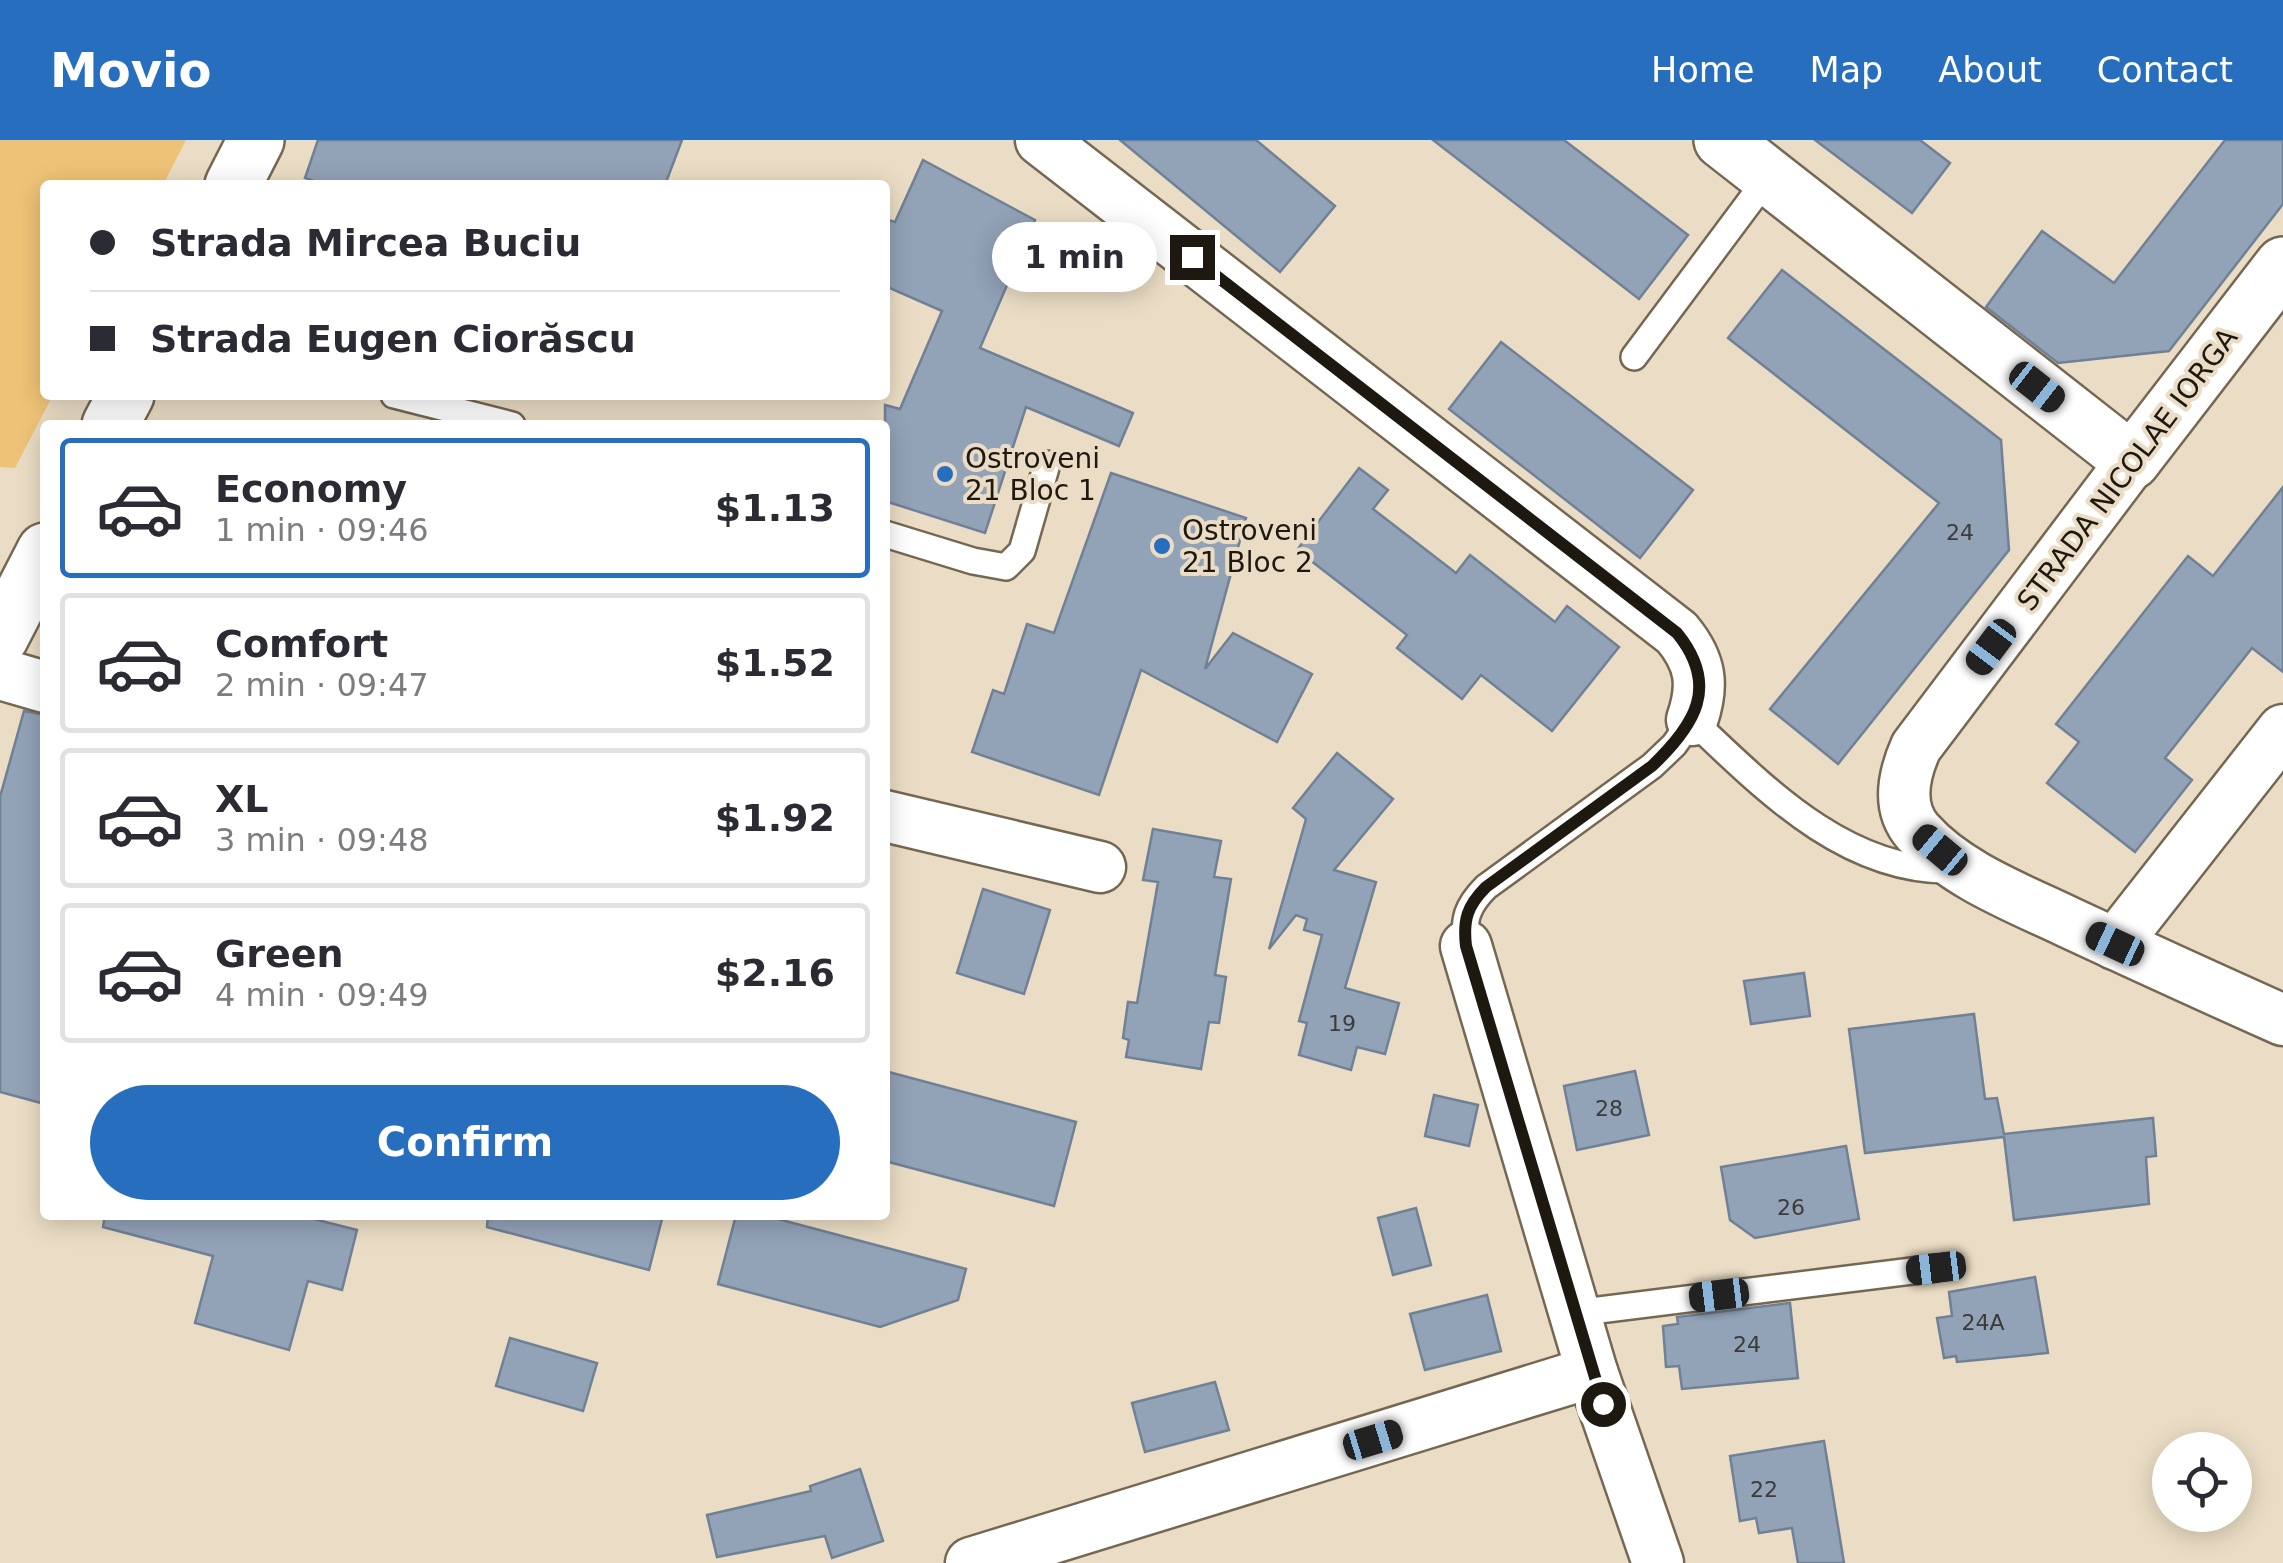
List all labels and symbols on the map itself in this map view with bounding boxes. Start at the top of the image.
callout: 1 min [992,222,1157,292]
route end [1170,235,1215,280]
street label: STRADA NICOLAE IORGA [2010,322,2244,617]
car [2004,357,2070,417]
place label: Ostroveni 21 Bloc 1 [965,442,1100,507]
marker: Ostroveni 21 Bloc 1 [934,463,956,485]
place label: Ostroveni 21 Bloc 2 [1182,514,1317,579]
house number: 24 [1946,520,1974,545]
marker: Ostroveni 21 Bloc 2 [1151,535,1173,557]
car [1961,614,2021,680]
car [1907,819,1973,881]
car [2081,918,2149,970]
house number: 19 [1328,1011,1356,1036]
house number: 28 [1595,1096,1623,1121]
house number: 26 [1777,1195,1805,1220]
car [1904,1249,1968,1287]
car [1687,1276,1751,1314]
house number: 24A [1961,1310,2005,1335]
house number: 24 [1733,1332,1761,1357]
route start [1581,1382,1626,1427]
car [1340,1417,1406,1463]
house number: 22 [1750,1477,1778,1502]

